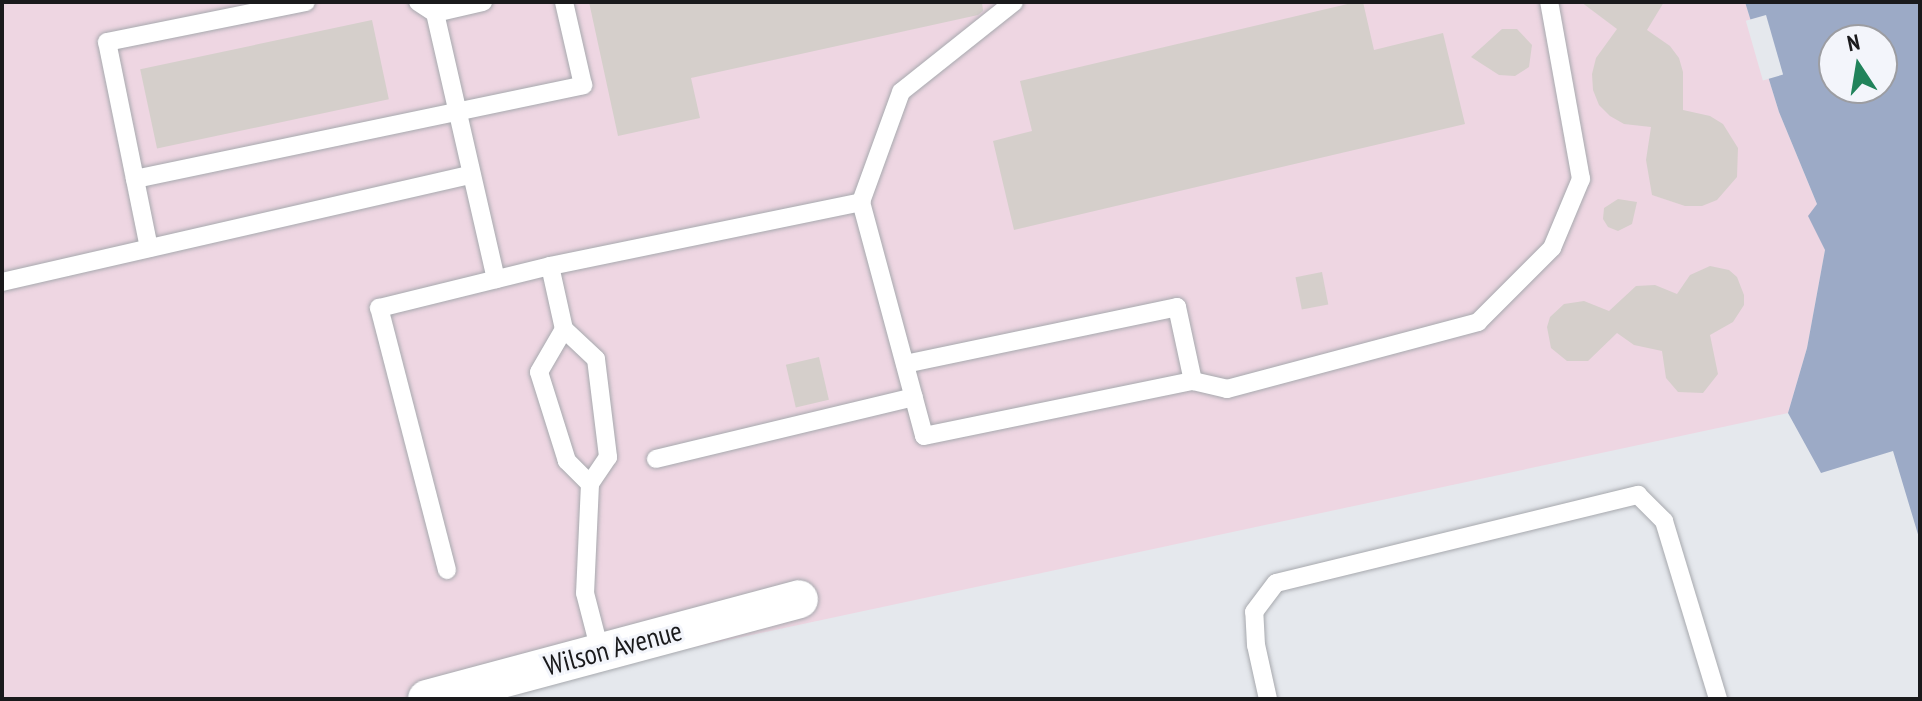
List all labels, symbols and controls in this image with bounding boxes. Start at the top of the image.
north arrow [1818,24,1898,104]
text: N [1845,28,1862,57]
street label: Wilson Avenue [540,613,686,683]

